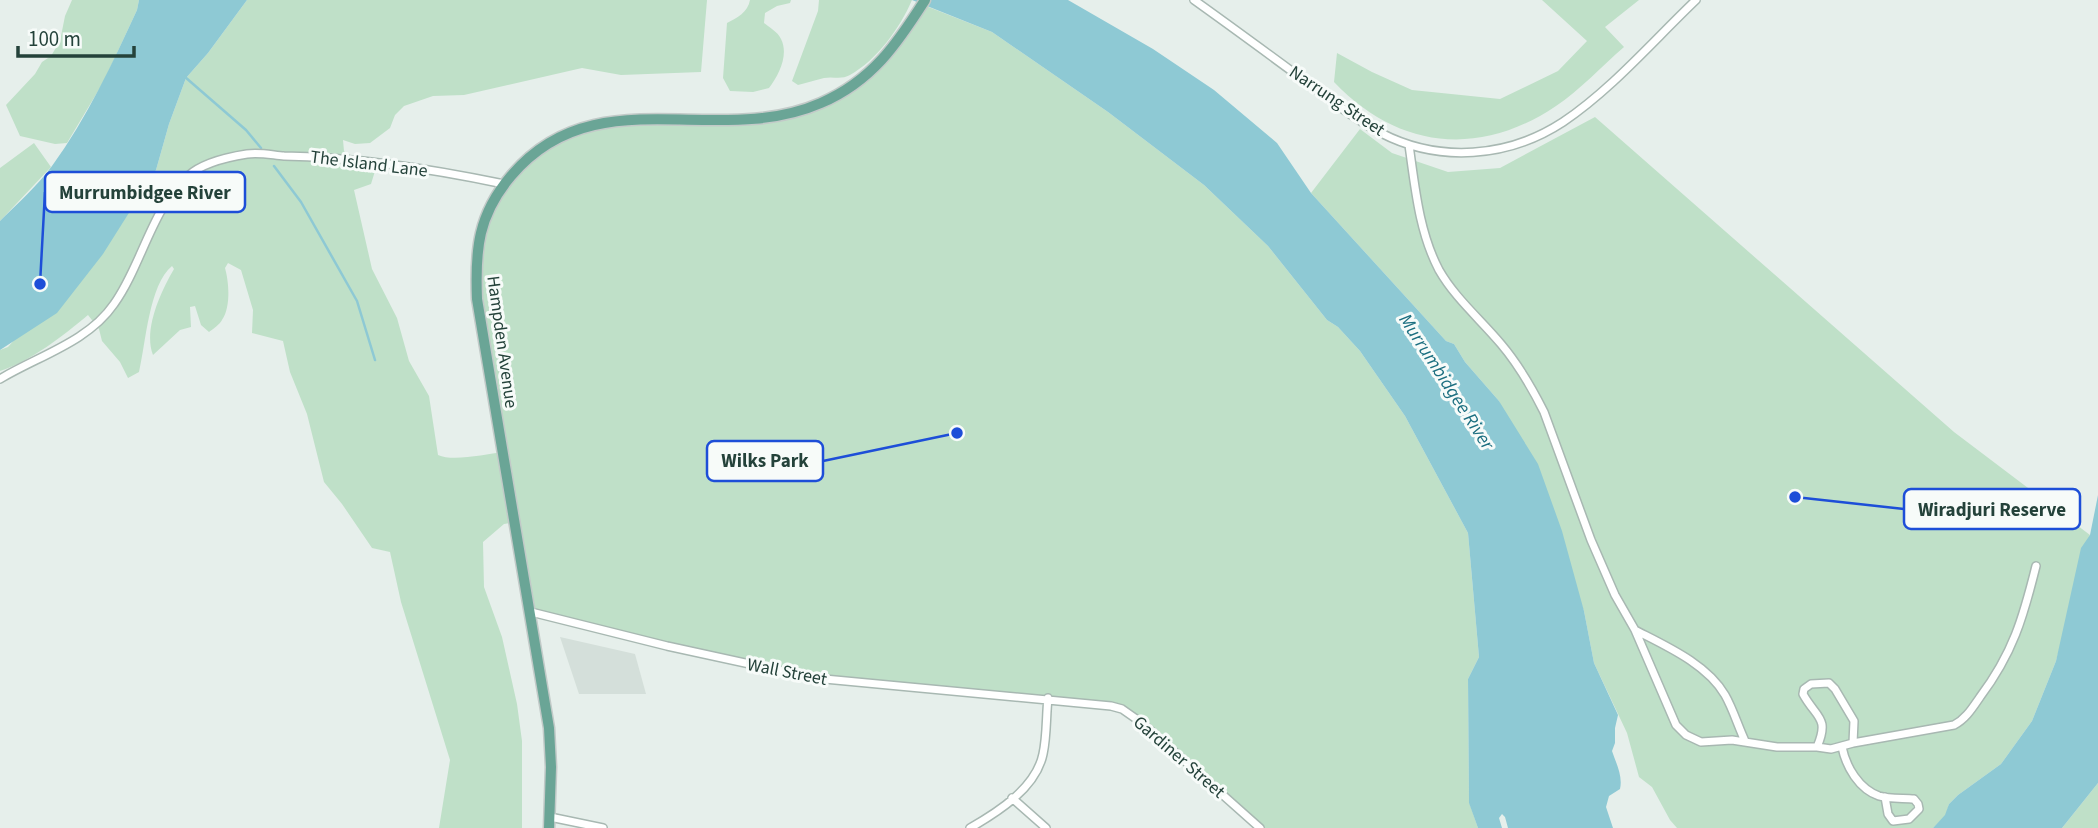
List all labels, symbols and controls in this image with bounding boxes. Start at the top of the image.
scale bar [18,14,133,58]
text: 100 m [28,24,81,54]
street label: Narrung Street [1284,60,1390,142]
street label: The Island Lane [309,144,429,184]
callout: Murrumbidgee River [45,172,245,212]
text: Murrumbidgee River [59,180,231,207]
street label: Hampden Avenue [480,274,524,410]
water label: Murrumbidgee River [1392,309,1501,457]
callout: Wilks Park [707,441,823,481]
text: Wilks Park [721,448,809,475]
callout: Wiradjuri Reserve [1904,489,2080,529]
text: Wiradjuri Reserve [1918,497,2066,524]
street label: Wall Street [745,652,829,692]
street label: Gardiner Street [1128,710,1230,804]

